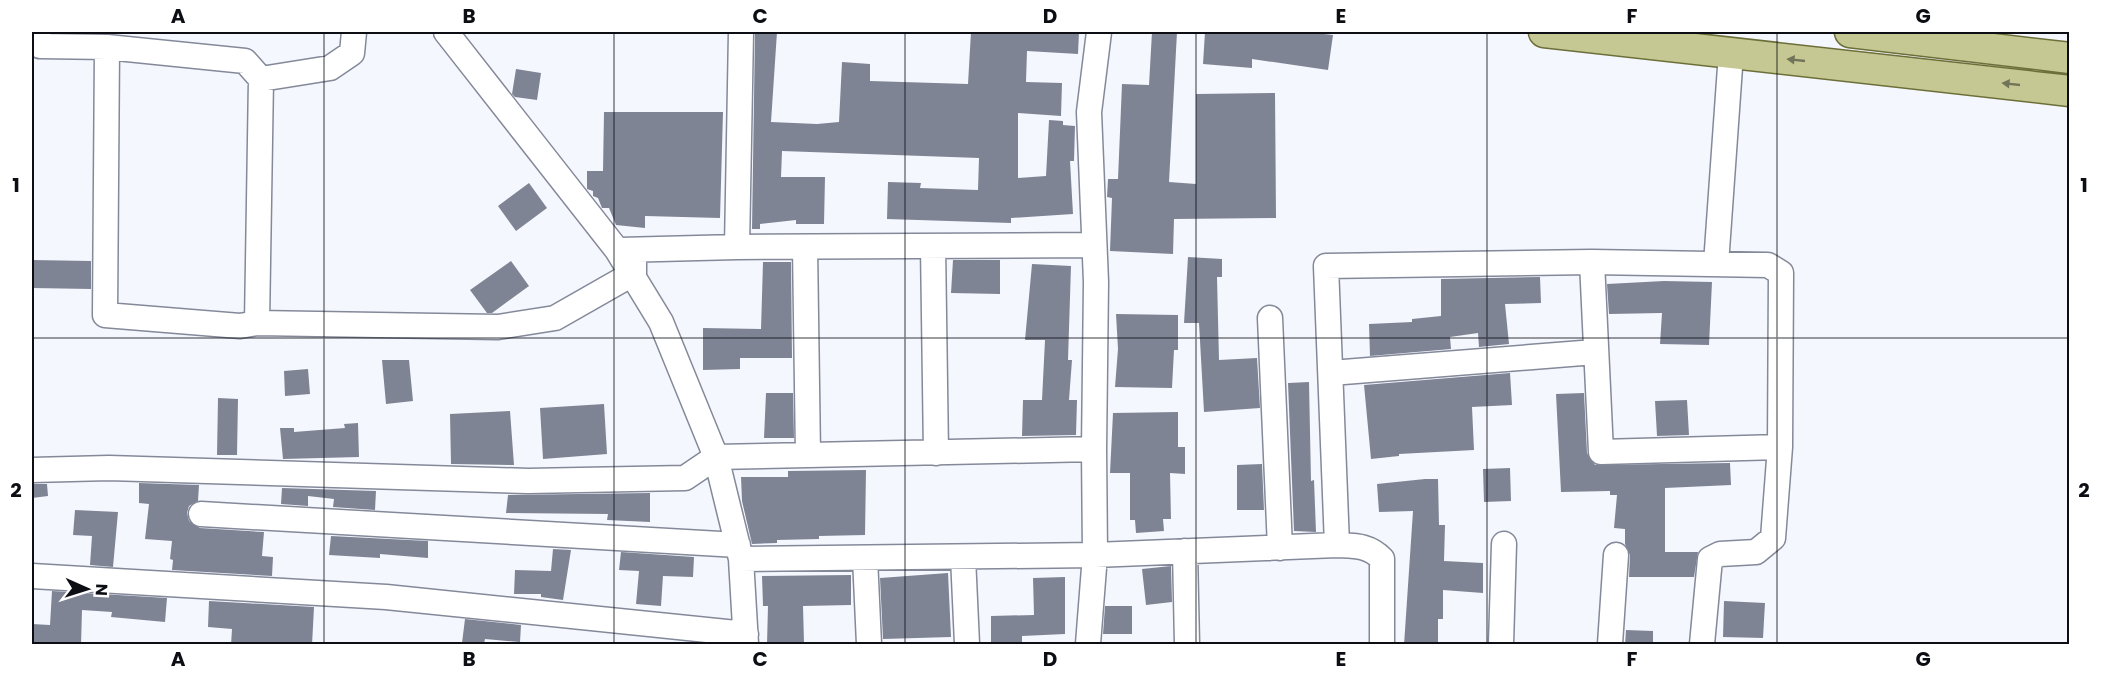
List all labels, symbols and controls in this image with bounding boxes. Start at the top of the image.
text: A [171,2,186,30]
text: B [462,2,476,30]
text: C [752,2,768,30]
text: D [1043,2,1057,30]
text: E [1336,2,1346,30]
text: F [1627,2,1638,30]
text: G [1915,2,1931,30]
one-way arrow [1787,55,1806,65]
one-way arrow [2002,79,2021,89]
text: 1 [12,171,20,199]
text: 1 [2080,171,2088,199]
text: 2 [10,476,22,504]
text: 2 [2078,476,2090,504]
north arrow [57,559,117,619]
text: N [90,583,113,596]
text: A [171,645,186,673]
text: B [462,645,476,673]
text: C [752,645,768,673]
text: D [1043,645,1057,673]
text: E [1336,645,1346,673]
text: F [1627,645,1638,673]
text: G [1915,645,1931,673]

